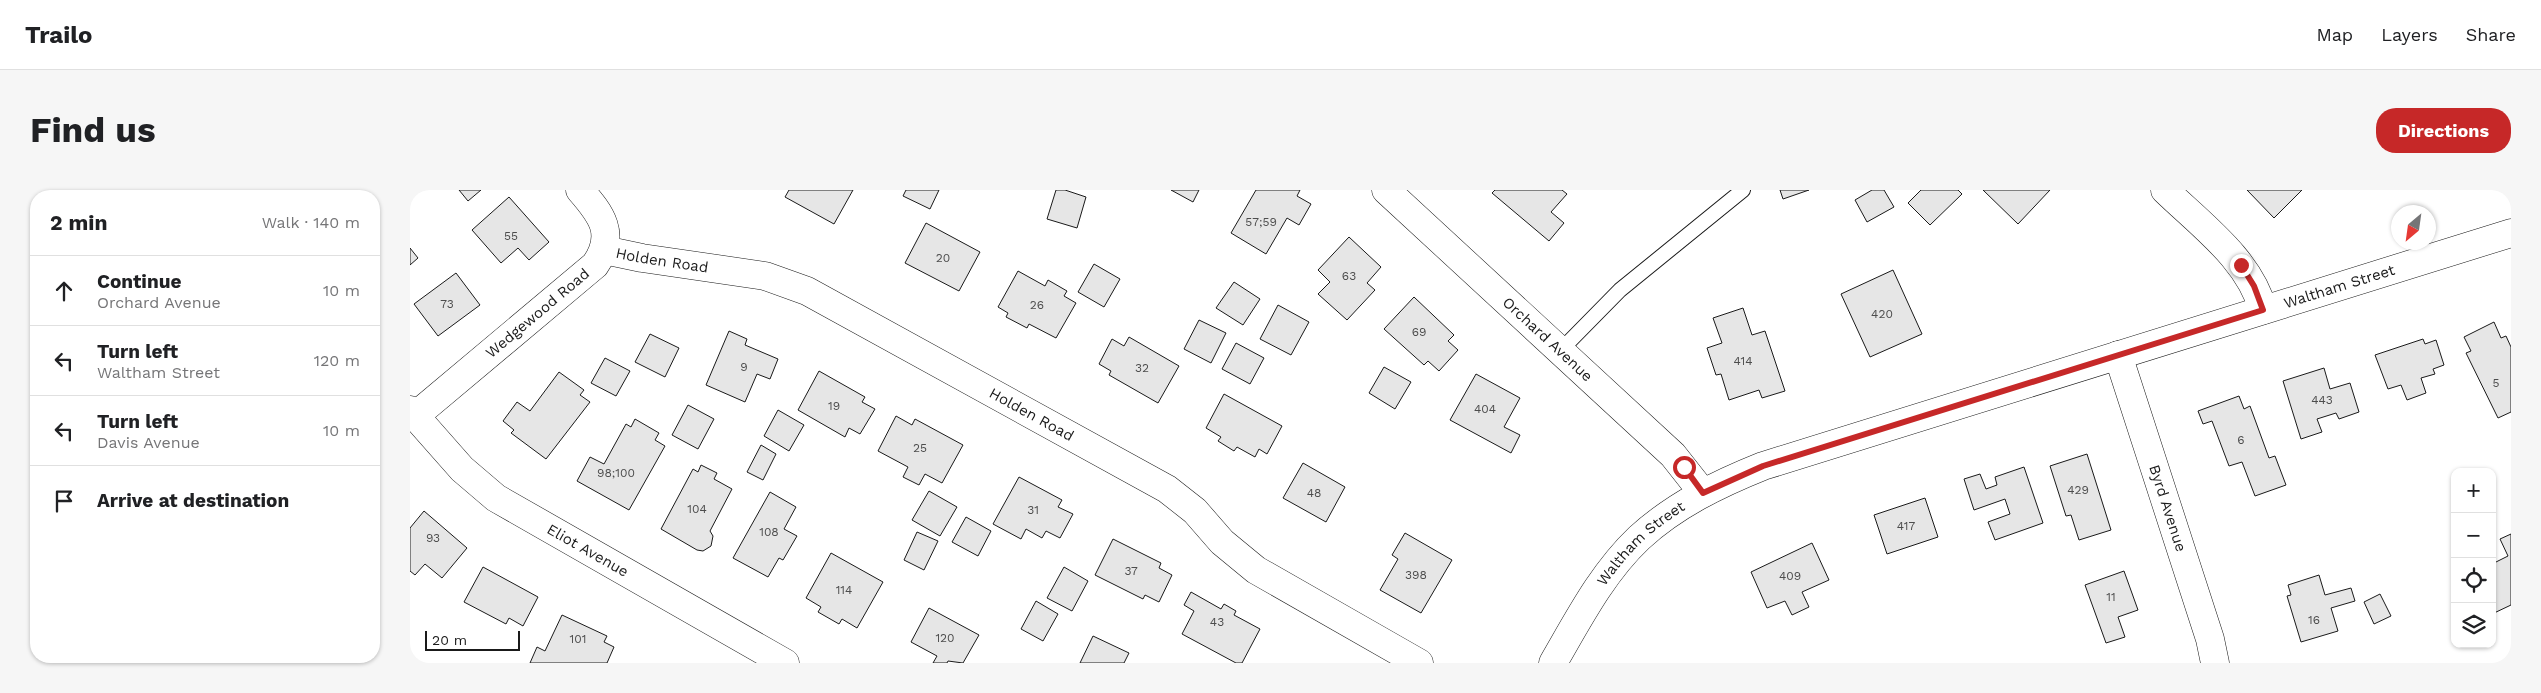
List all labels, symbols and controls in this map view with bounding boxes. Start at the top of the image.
text: Trailo [25,21,92,49]
text: Map [2316,24,2353,45]
text: Layers [2381,24,2438,45]
text: Share [2466,24,2516,45]
button: Directions [2376,108,2511,153]
text: Find us [30,109,156,151]
north arrow [2391,205,2436,250]
text: 2 min [50,210,107,235]
text: Walk · 140 m [262,213,360,232]
house number: 57;59 [1245,215,1277,229]
house number: 55 [504,229,518,243]
street label: Holden Road [614,244,710,277]
house number: 20 [936,251,950,265]
route end [2230,254,2253,277]
street label: Waltham Street [2281,261,2398,312]
street label: Wedgewood Road [482,265,593,362]
house number: 63 [1342,269,1356,283]
text: Continue [97,270,181,293]
icon: ahead [50,277,78,305]
text: 10 m [323,281,360,300]
text: Orchard Avenue [97,293,221,312]
street label: Orchard Avenue [1499,293,1596,385]
house number: 73 [440,297,454,311]
house number: 26 [1030,298,1044,312]
house number: 420 [1871,307,1893,321]
house number: 69 [1412,325,1426,339]
text: Turn left [97,340,178,363]
icon: left [50,347,78,375]
text: 120 m [314,351,360,370]
house number: 414 [1733,354,1753,368]
house number: 9 [740,360,748,374]
house number: 32 [1135,361,1149,375]
text: Waltham Street [97,363,220,382]
house number: 5 [2493,376,2500,390]
street label: Holden Road [986,384,1077,445]
house number: 443 [2311,393,2333,407]
house number: 19 [828,399,840,413]
house number: 404 [1474,402,1496,416]
text: Turn left [97,410,178,433]
icon: left [50,417,78,445]
text: 10 m [323,421,360,440]
text: Davis Avenue [97,433,200,452]
house number: 6 [2237,433,2245,447]
house number: 25 [913,441,927,455]
route start [1673,456,1696,479]
street label: Byrd Avenue [2145,462,2190,554]
house number: 98;100 [597,466,635,480]
map controls [2451,468,2496,648]
button: + [2451,468,2496,513]
house number: 429 [2067,483,2089,497]
house number: 48 [1307,486,1321,500]
icon: arrive [50,487,78,515]
text: Arrive at destination [97,489,289,512]
street label: Waltham Street [1593,497,1689,589]
house number: 104 [687,502,707,516]
house number: 31 [1027,503,1039,517]
button: − [2451,513,2496,558]
house number: 417 [1897,519,1916,533]
street label: Eliot Avenue [544,520,632,581]
house number: 108 [759,525,779,539]
house number: 93 [426,531,440,545]
button: locate [2451,558,2496,603]
house number: 37 [1124,564,1138,578]
house number: 398 [1405,568,1427,582]
house number: 409 [1779,569,1801,583]
house number: 114 [836,583,852,597]
house number: 11 [2106,590,2116,604]
button: layers [2451,603,2496,648]
house number: 16 [2308,613,2320,627]
house number: 43 [1210,615,1224,629]
scale bar [425,628,520,651]
house number: 120 [935,631,955,645]
text: 20 m [432,632,467,648]
house number: 101 [570,632,586,646]

